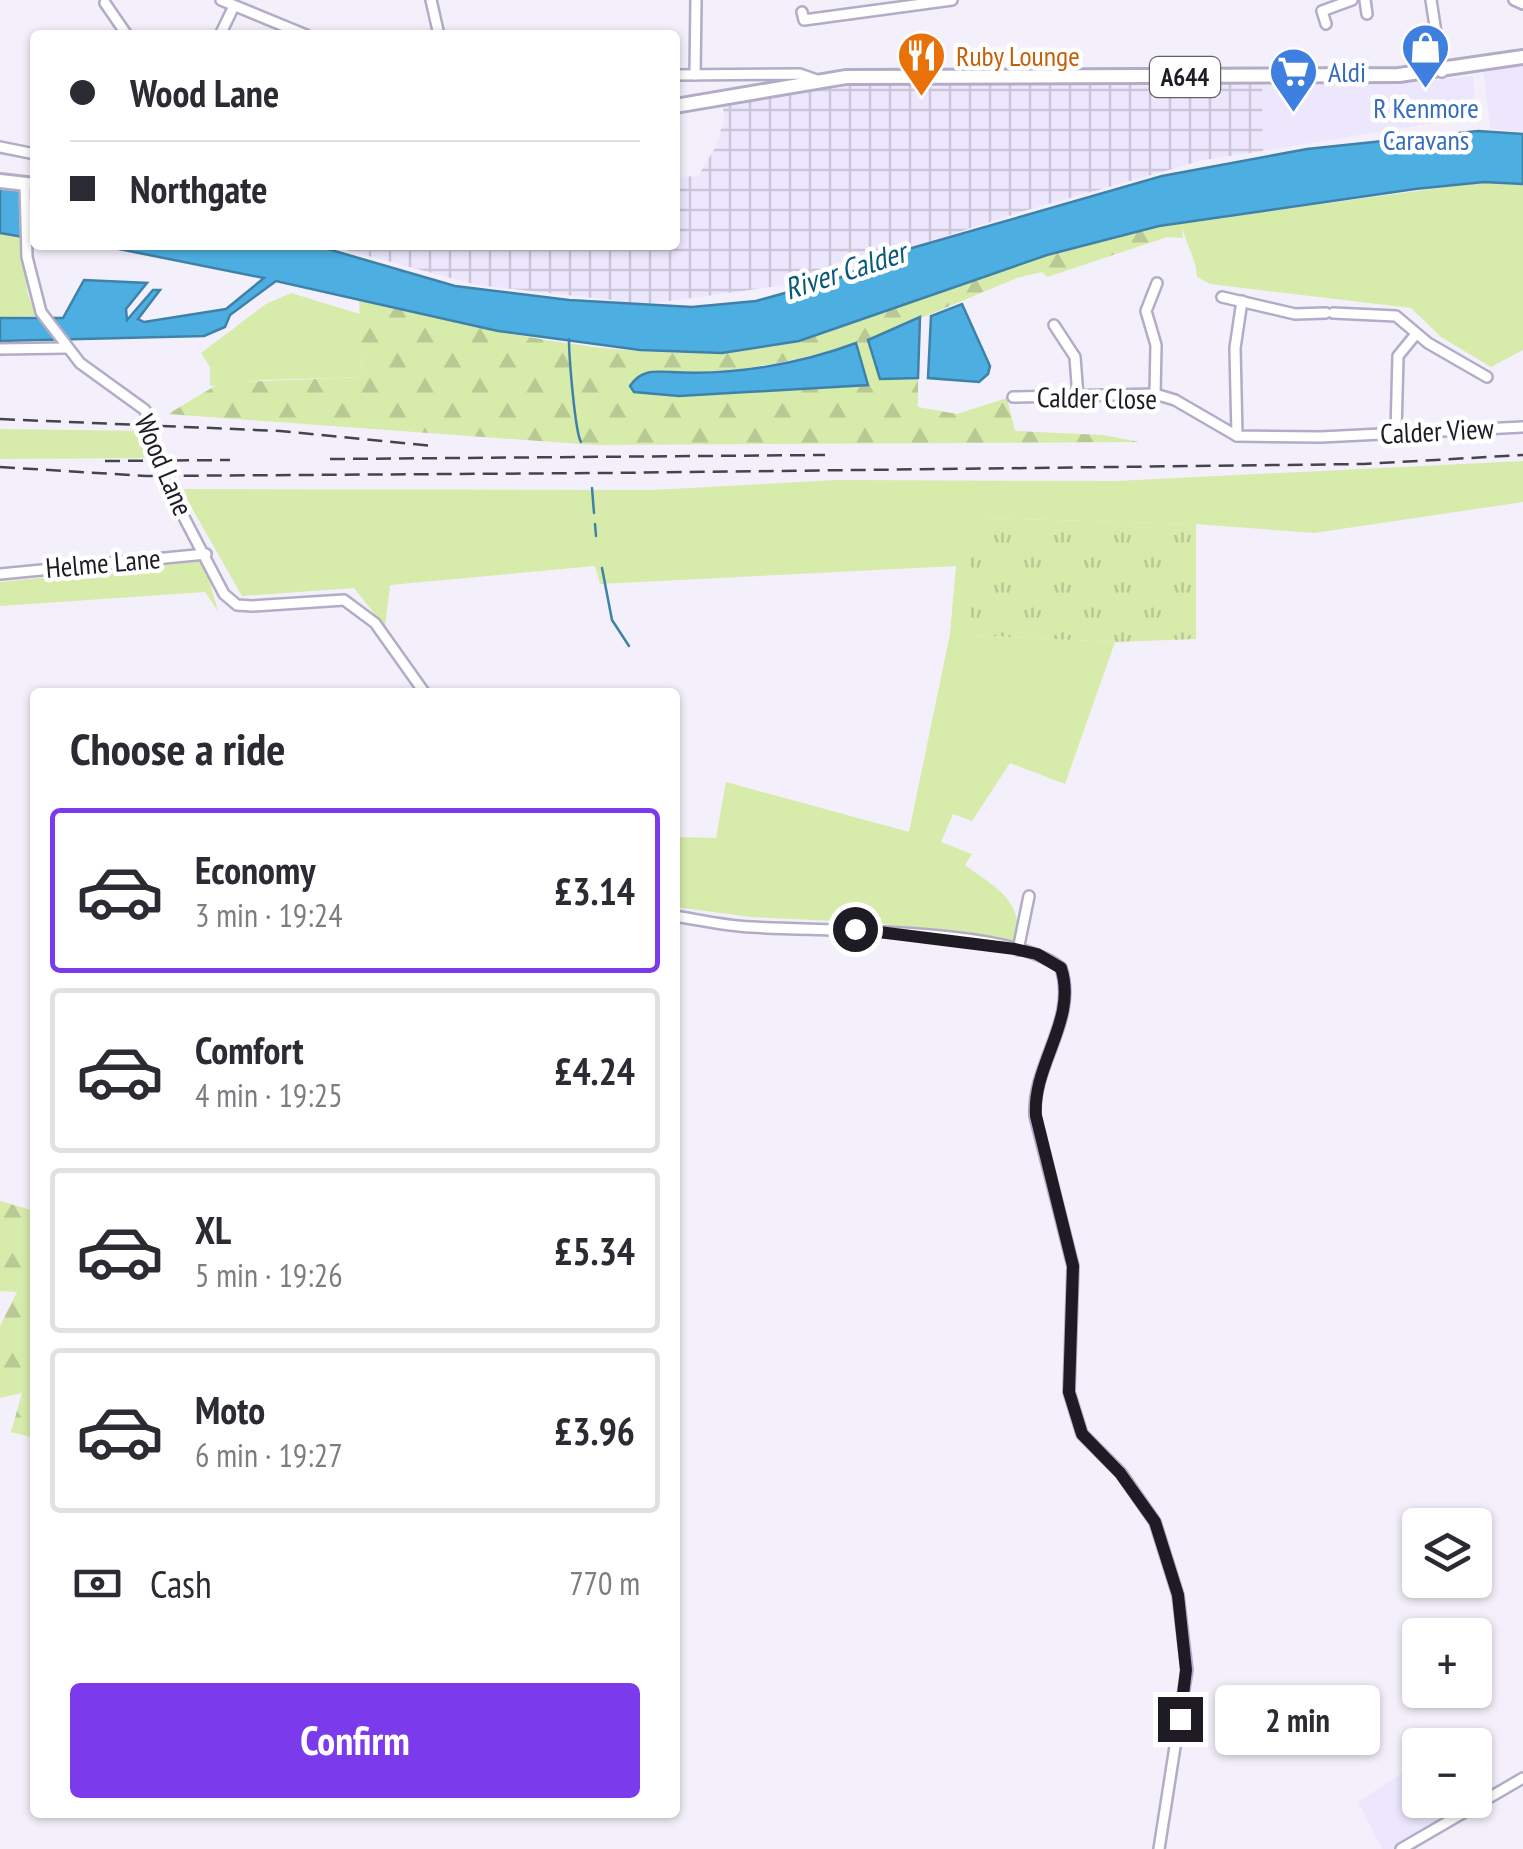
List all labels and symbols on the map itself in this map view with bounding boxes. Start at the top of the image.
shop icon: R Kenmore Caravans [1400,22,1452,90]
restaurant icon: Ruby Lounge [895,30,947,98]
place label: Ruby Lounge [956,37,1080,74]
supermarket icon: Aldi [1267,46,1319,114]
place label: Aldi [1328,53,1366,90]
road number: A644 [1150,57,1220,97]
place label: R Kenmore Caravans [1373,89,1479,158]
water label: River Calder [779,230,914,308]
street label: Calder Close [1037,378,1157,417]
street label: Wood Lane [127,409,202,521]
street label: Calder View [1379,409,1495,452]
street label: Helme Lane [44,539,162,586]
route start [833,907,878,952]
callout: 2 min [1215,1684,1380,1754]
route end [1158,1697,1203,1742]

